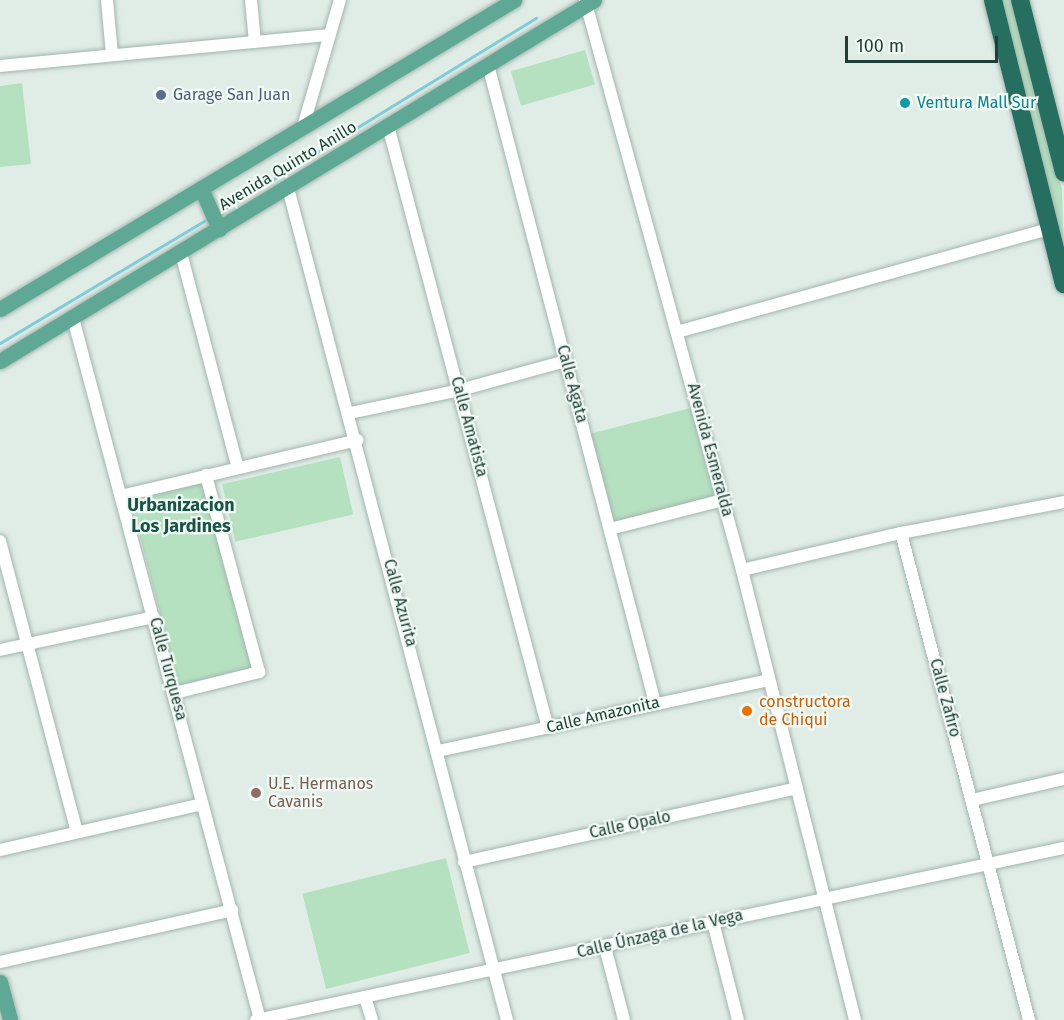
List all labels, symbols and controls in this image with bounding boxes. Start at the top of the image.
scale bar [848,24,1001,62]
text: 100 m [856,35,904,57]
place label: Garage San Juan [173,85,290,105]
marker: Garage San Juan [154,88,168,102]
place label: Ventura Mall Sur [917,93,1036,113]
marker: Ventura Mall Sur [898,96,912,110]
street label: Avenida Quinto Anillo [216,117,360,215]
street label: Calle Agata [552,343,592,425]
street label: Calle Amatista [446,375,492,479]
street label: Avenida Esmeralda [683,381,737,519]
district label: Urbanizacion Los Jardines [127,495,235,538]
street label: Calle Azurita [379,557,421,649]
street label: Calle Turquesa [145,615,191,723]
street label: Calle Zafiro [925,657,965,739]
place label: constructora de Chiqui [759,692,851,730]
street label: Calle Amazonita [544,693,662,737]
marker: constructora de Chiqui [740,704,754,718]
place label: U.E. Hermanos Cavanis [268,774,373,812]
marker: U.E. Hermanos Cavanis [249,786,263,800]
street label: Calle Opalo [588,807,672,843]
street label: Calle Únzaga de la Vega [575,906,745,962]

